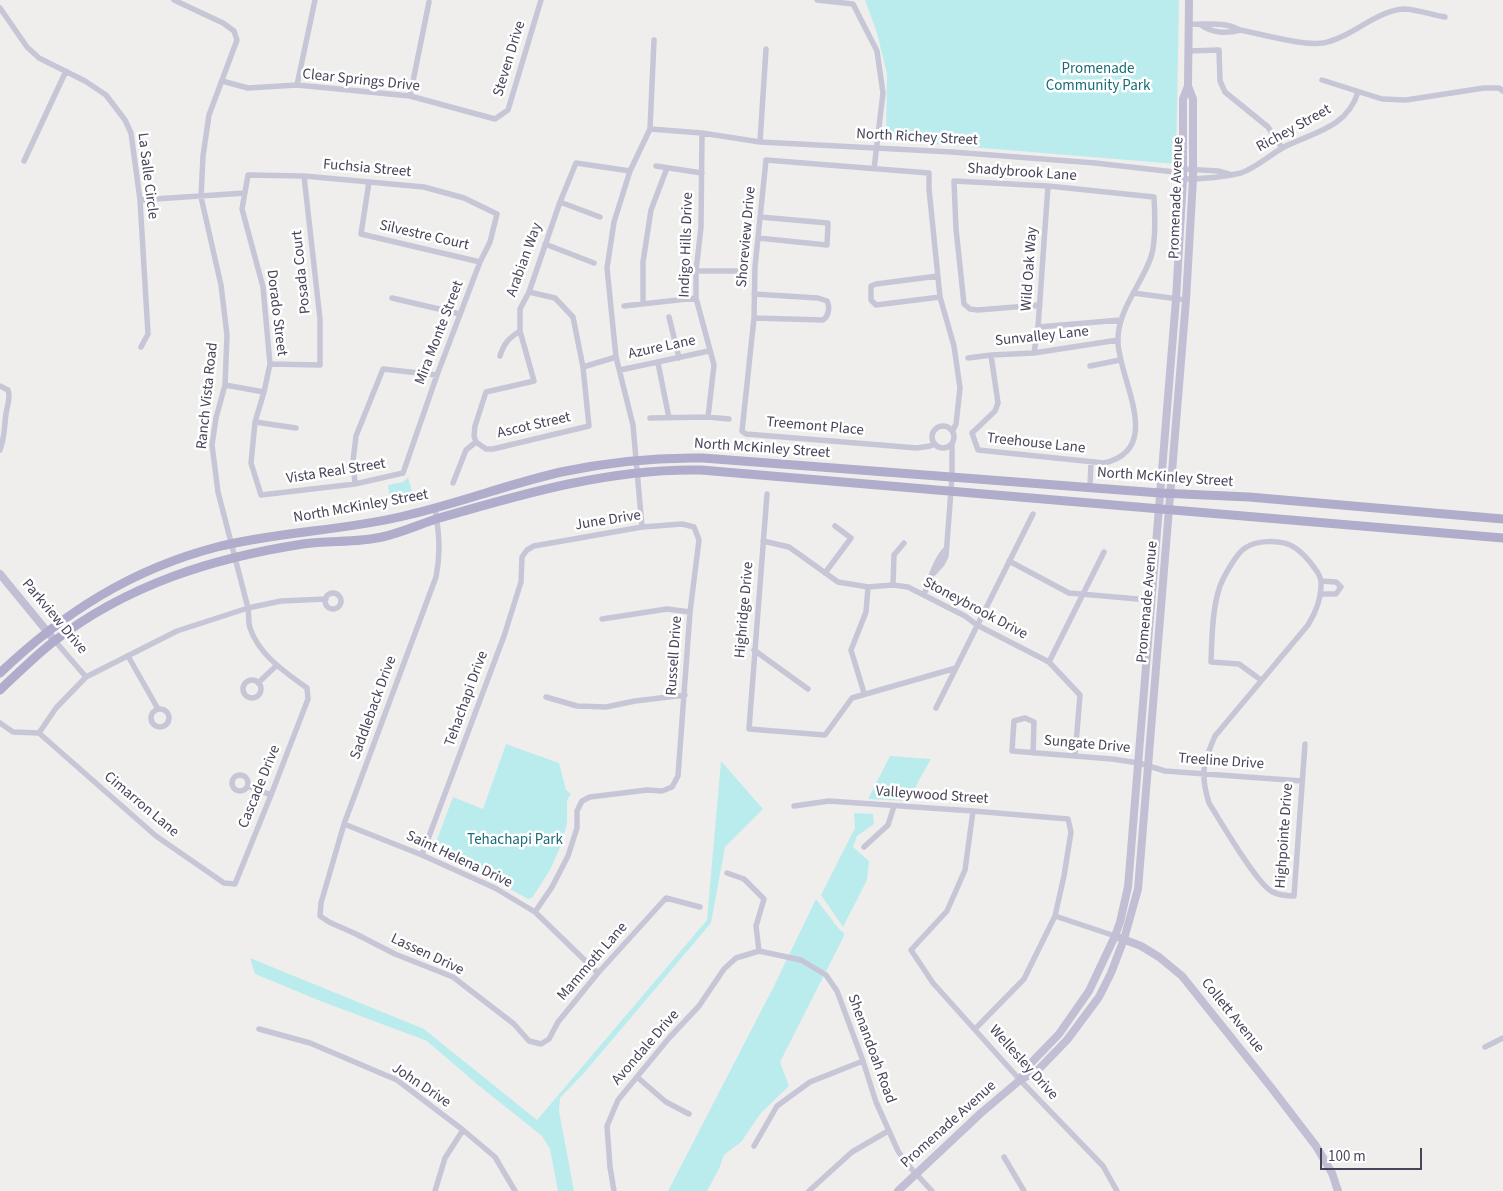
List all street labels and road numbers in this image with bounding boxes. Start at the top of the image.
street label: Steven Drive [490,19,530,99]
street label: Clear Springs Drive [301,66,421,96]
street label: Richey Street [1254,101,1334,157]
street label: North Richey Street [856,126,978,150]
street label: La Salle Circle [133,132,161,220]
street label: Promenade Avenue [1166,137,1188,259]
street label: Fuchsia Street [322,156,412,182]
street label: Shadybrook Lane [967,160,1077,186]
street label: Shoreview Drive [734,186,760,288]
street label: Indigo Hills Drive [676,192,698,298]
street label: Silvestre Court [377,217,471,255]
street label: Arabian Way [503,221,547,299]
street label: Wild Oak Way [1018,226,1042,312]
street label: Posada Court [289,229,315,315]
street label: Dorado Street [262,269,290,357]
street label: Mira Monte Street [412,278,468,388]
street label: Sunvalley Lane [994,323,1090,351]
street label: Azure Lane [627,332,697,364]
street label: Ranch Vista Road [193,342,223,450]
street label: Ascot Street [496,409,572,443]
street label: Treemont Place [765,414,865,440]
street label: Treehouse Lane [986,430,1086,458]
street label: North McKinley Street [693,435,831,463]
street label: Vista Real Street [285,455,387,489]
street label: North McKinley Street [1096,464,1234,492]
street label: North McKinley Street [292,486,430,528]
street label: June Drive [574,507,642,535]
street label: Promenade Avenue [1134,540,1162,664]
street label: Highridge Drive [732,561,758,659]
street label: Stoneybrook Drive [920,574,1030,644]
street label: Parkview Drive [17,576,91,658]
street label: Russell Drive [663,616,687,696]
street label: Tehachapi Drive [441,649,493,749]
street label: Saddleback Drive [347,654,401,762]
street label: Sungate Drive [1043,732,1131,758]
street label: Cascade Drive [235,743,285,831]
street label: Treeline Drive [1178,750,1264,774]
street label: Cimarron Lane [100,768,182,842]
street label: Valleywood Street [875,783,989,809]
street label: Highpointe Drive [1272,783,1298,889]
street label: Saint Helena Drive [403,827,515,893]
street label: Mammoth Lane [554,919,632,1005]
street label: Lassen Drive [388,930,466,980]
street label: Collett Avenue [1196,975,1268,1057]
street label: Shenandoah Road [843,992,899,1106]
street label: Avondale Drive [608,1007,684,1089]
street label: Wellesley Drive [985,1022,1061,1104]
street label: John Drive [388,1060,454,1112]
street label: Promenade Avenue [898,1077,1000,1173]

